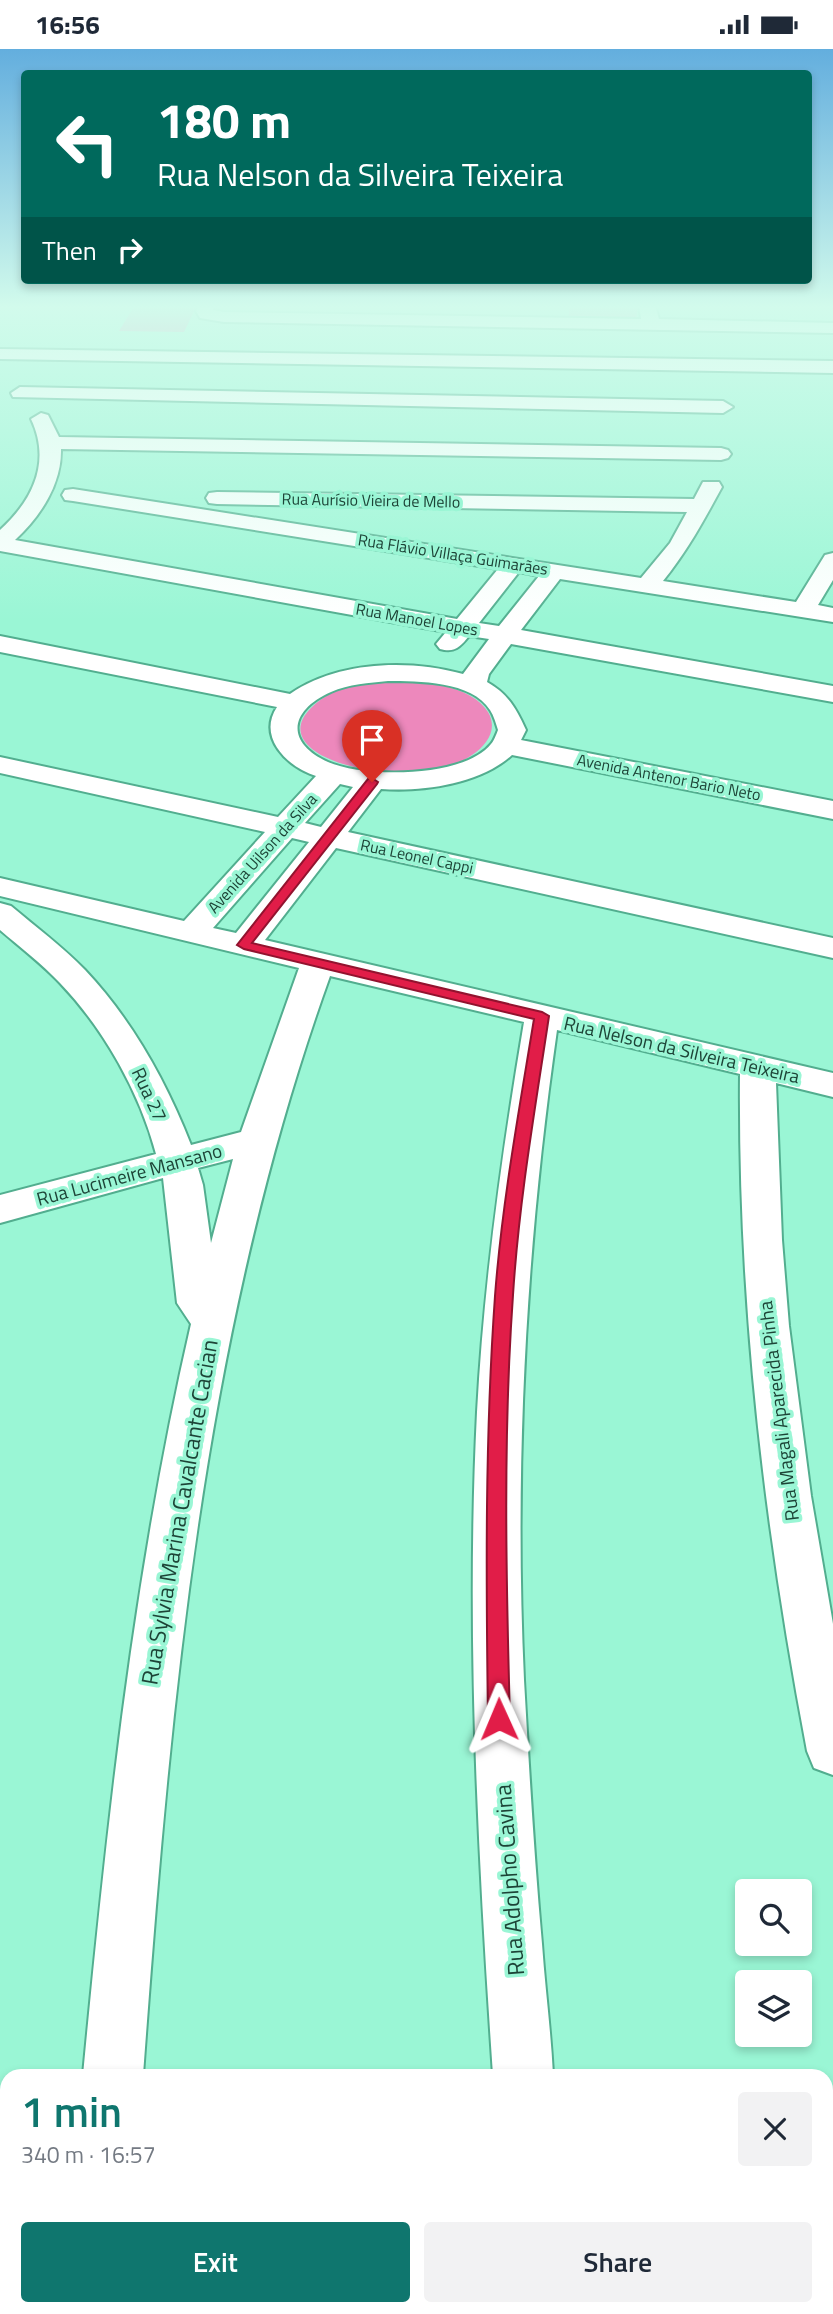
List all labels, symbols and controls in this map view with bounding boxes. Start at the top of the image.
text: 16:56 [35,5,100,44]
text: 180 m [157,82,291,157]
icon: left [42,98,133,189]
text: Rua Nelson da Silveira Teixeira [157,150,563,198]
text: Then [42,231,97,270]
icon: right [111,231,149,269]
street label: Rua Aurísio Vieira de Mello [281,486,461,514]
street label: Rua Flávio Villaça Guimarães [356,527,550,581]
street label: Rua Manoel Lopes [354,596,480,642]
pin [342,710,402,782]
icon: arrive [353,721,391,759]
street label: Avenida Antenor Bario Neto [575,747,763,807]
street label: Avenida Uilson da Silva [202,788,322,918]
street label: Rua Leonel Cappi [358,832,476,880]
street label: Rua Nelson da Silveira Teixeira [561,1008,803,1090]
street label: Rua 27 [125,1062,175,1126]
street label: Rua Lucimeire Mansano [33,1135,225,1213]
street label: Rua Magali Aparecida Pinha [750,1299,806,1523]
street label: Rua Sylvia Marina Cavalcante Cacian [131,1337,227,1687]
position arrow [462,1682,536,1756]
street label: Rua Adolpho Cavina [485,1783,533,1977]
map controls [735,1879,812,2047]
button: search [735,1879,812,1956]
button: layers [735,1970,812,2047]
text: 1 min [21,2079,122,2143]
button: close [738,2092,812,2166]
text: 340 m · 16:57 [21,2137,156,2172]
button: Exit [21,2222,410,2302]
button: Share [424,2222,812,2302]

